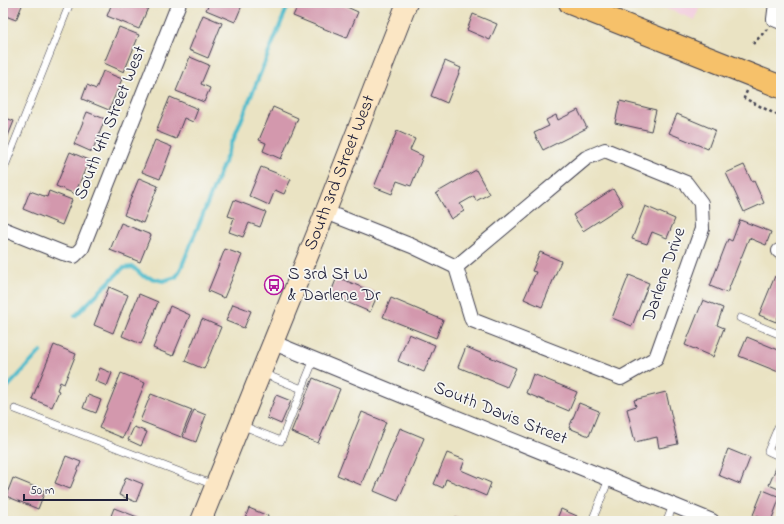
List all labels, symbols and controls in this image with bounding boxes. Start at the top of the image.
street label: South 4th Street West [68,42,154,204]
street label: South 3rd Street West [298,91,383,255]
street label: Darlene Drive [636,223,694,327]
place label: S 3rd St W & Darlene Dr [288,262,381,309]
bus stop icon: S 3rd St W & Darlene Dr [263,274,285,296]
street label: South Davis Street [429,375,571,453]
scale bar [24,476,127,502]
text: 50 m [30,482,54,500]

